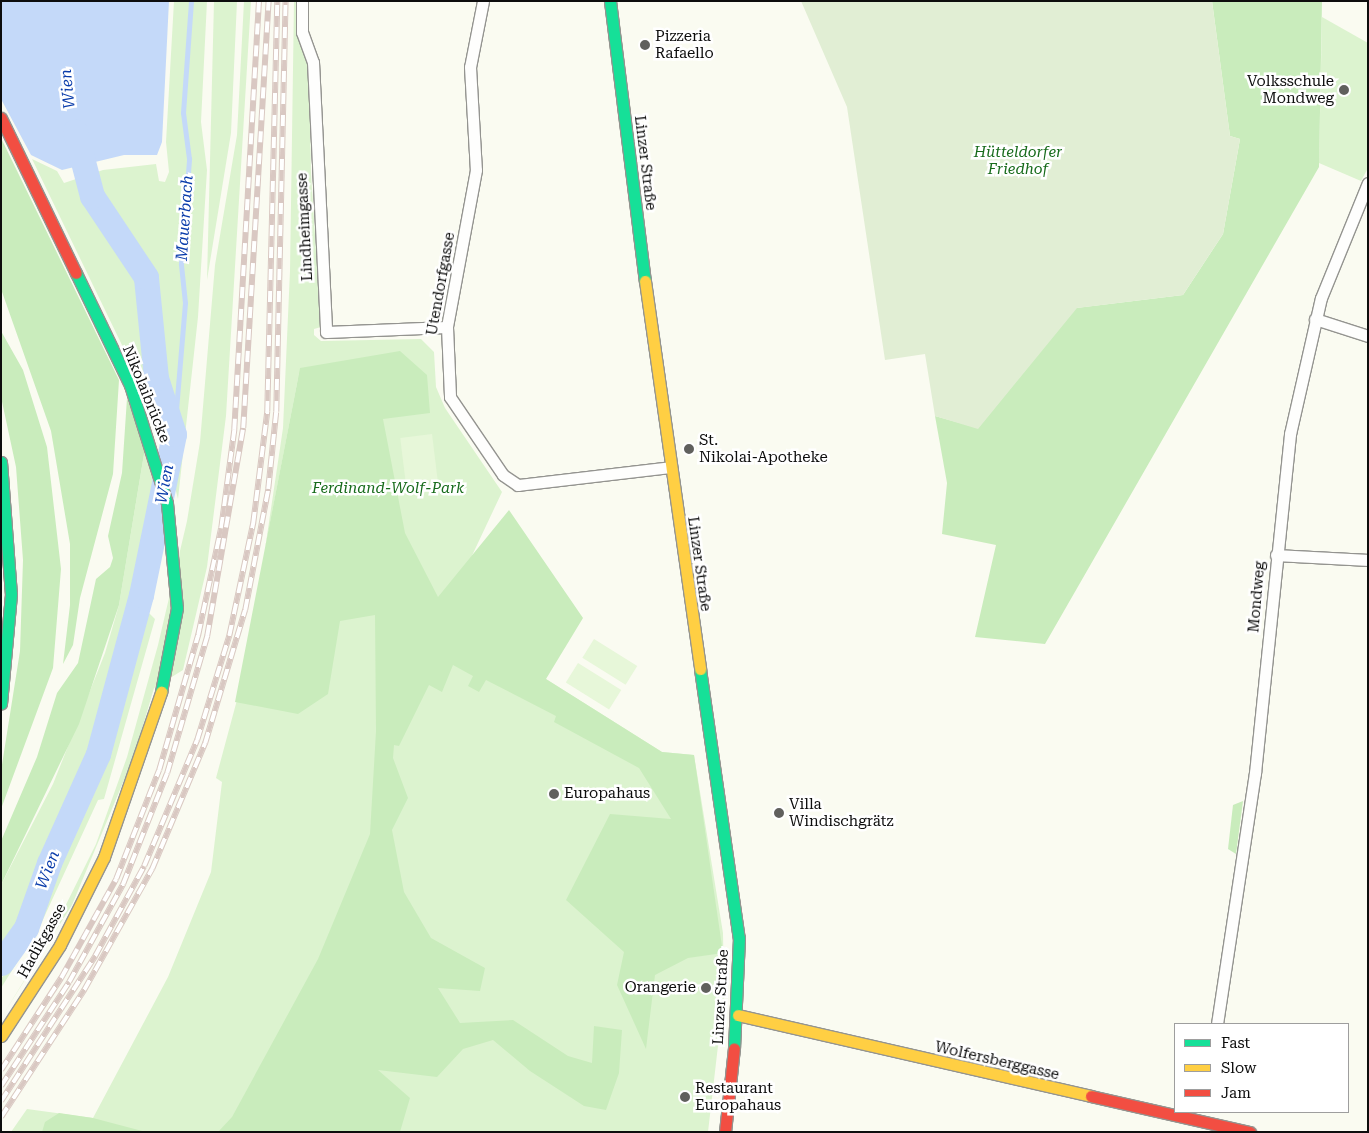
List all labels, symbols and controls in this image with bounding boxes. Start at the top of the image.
place label: Pizzeria Rafaello [655,27,714,62]
marker: Pizzeria Rafaello [639,39,651,51]
water label: Wien [56,68,80,110]
place label: Volksschule Mondweg [1247,72,1334,107]
marker: Volksschule Mondweg [1338,84,1350,96]
street label: Linzer Straße [630,114,660,212]
park label: Hütteldorfer Friedhof [974,143,1062,178]
street label: Lindheimgasse [293,172,317,282]
water label: Mauerbach [172,175,198,261]
street label: Utendorfgasse [423,231,459,337]
street label: Nikolaibrücke [118,343,174,445]
place label: St. Nikolai-Apotheke [699,431,828,466]
marker: St. Nikolai-Apotheke [683,443,695,455]
water label: Wien [152,463,178,505]
park label: Ferdinand-Wolf-Park [312,480,464,498]
street label: Linzer Straße [683,515,715,613]
street label: Mondweg [1245,561,1269,633]
place label: Europahaus [564,785,650,803]
marker: Europahaus [548,788,560,800]
place label: Villa Windischgrätz [789,795,894,830]
marker: Villa Windischgrätz [773,807,785,819]
water label: Wien [32,848,64,892]
street label: Hadikgasse [14,900,70,982]
street label: Linzer Straße [710,949,732,1045]
place label: Orangerie [625,979,696,997]
marker: Orangerie [700,982,712,994]
legend [1174,1023,1349,1113]
text: Fast [1221,1034,1250,1052]
street label: Wolfersberggasse [933,1038,1061,1084]
text: Slow [1221,1059,1256,1077]
place label: Restaurant Europahaus [695,1079,781,1114]
text: Jam [1221,1084,1251,1102]
marker: Restaurant Europahaus [679,1091,691,1103]

